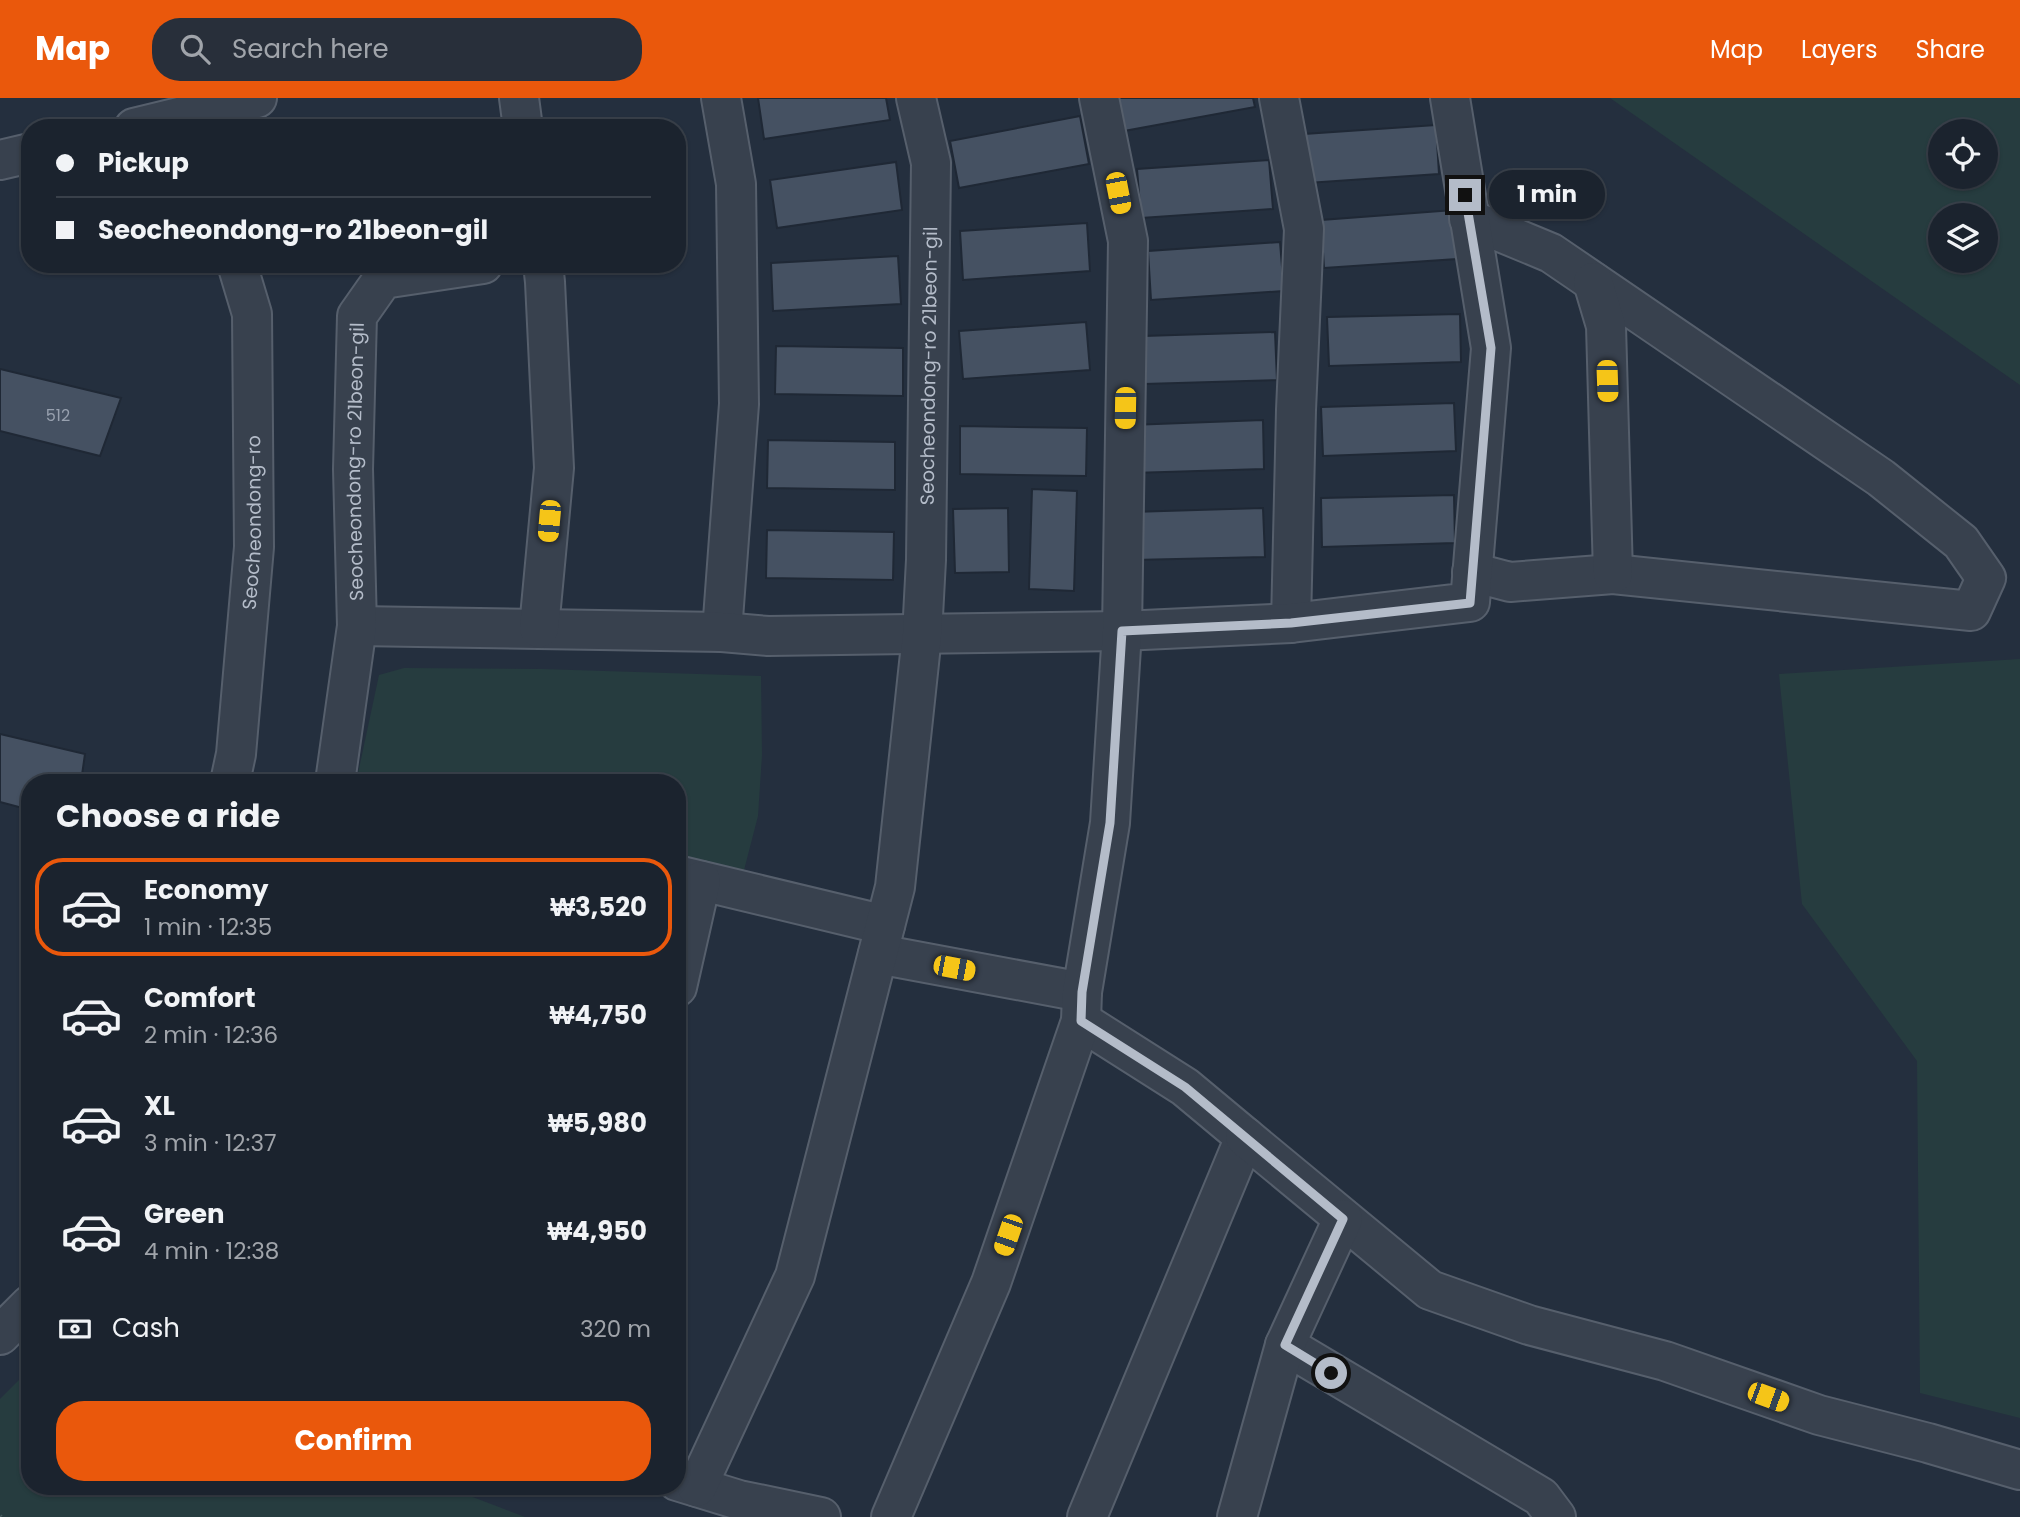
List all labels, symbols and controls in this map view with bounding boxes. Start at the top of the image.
search box [152,18,642,81]
text: Map [35,25,110,72]
icon: search [176,30,214,68]
text: Search here [232,31,389,67]
text: Map [1710,33,1763,66]
text: Layers [1801,33,1877,66]
text: Share [1915,33,1985,66]
map controls [1928,119,1998,273]
button: locate [1928,119,1998,189]
text: Pickup [98,145,189,181]
car [1104,170,1133,216]
callout: 1 min [1490,170,1605,220]
text: 1 min [1517,178,1577,210]
route end [1449,179,1481,211]
button: layers [1928,203,1998,273]
text: Seocheondong-ro 21beon-gil [98,212,488,248]
street label: Seocheondong-ro 21beon-gil [913,226,944,505]
street label: Seocheondong-ro 21beon-gil [339,322,370,601]
car [1596,360,1619,402]
car [1115,387,1136,429]
house number: 512 [46,404,70,427]
street label: Seocheondong-ro [235,435,268,611]
car [537,499,562,543]
text: Choose a ride [56,793,280,838]
text: Economy [144,872,268,908]
icon: car [60,876,123,939]
text: ₩3,520 [551,889,647,925]
text: 1 min · 12:35 [144,911,272,943]
car [932,954,977,982]
text: Comfort [144,980,256,1016]
icon: car [60,984,123,1047]
text: ₩4,750 [550,997,647,1033]
text: 2 min · 12:36 [144,1019,278,1051]
text: XL [144,1088,175,1124]
icon: car [60,1092,123,1155]
text: ₩5,980 [548,1105,647,1141]
text: 3 min · 12:37 [144,1127,277,1159]
text: Green [144,1196,225,1232]
icon: car [60,1200,123,1263]
car [992,1212,1025,1258]
text: ₩4,950 [548,1213,647,1249]
text: 4 min · 12:38 [144,1235,279,1267]
icon: cash [56,1310,94,1348]
text: Cash [112,1310,180,1346]
text: 320 m [580,1313,651,1345]
route start [1315,1357,1347,1389]
car [1745,1380,1792,1414]
button: Confirm [56,1401,651,1481]

